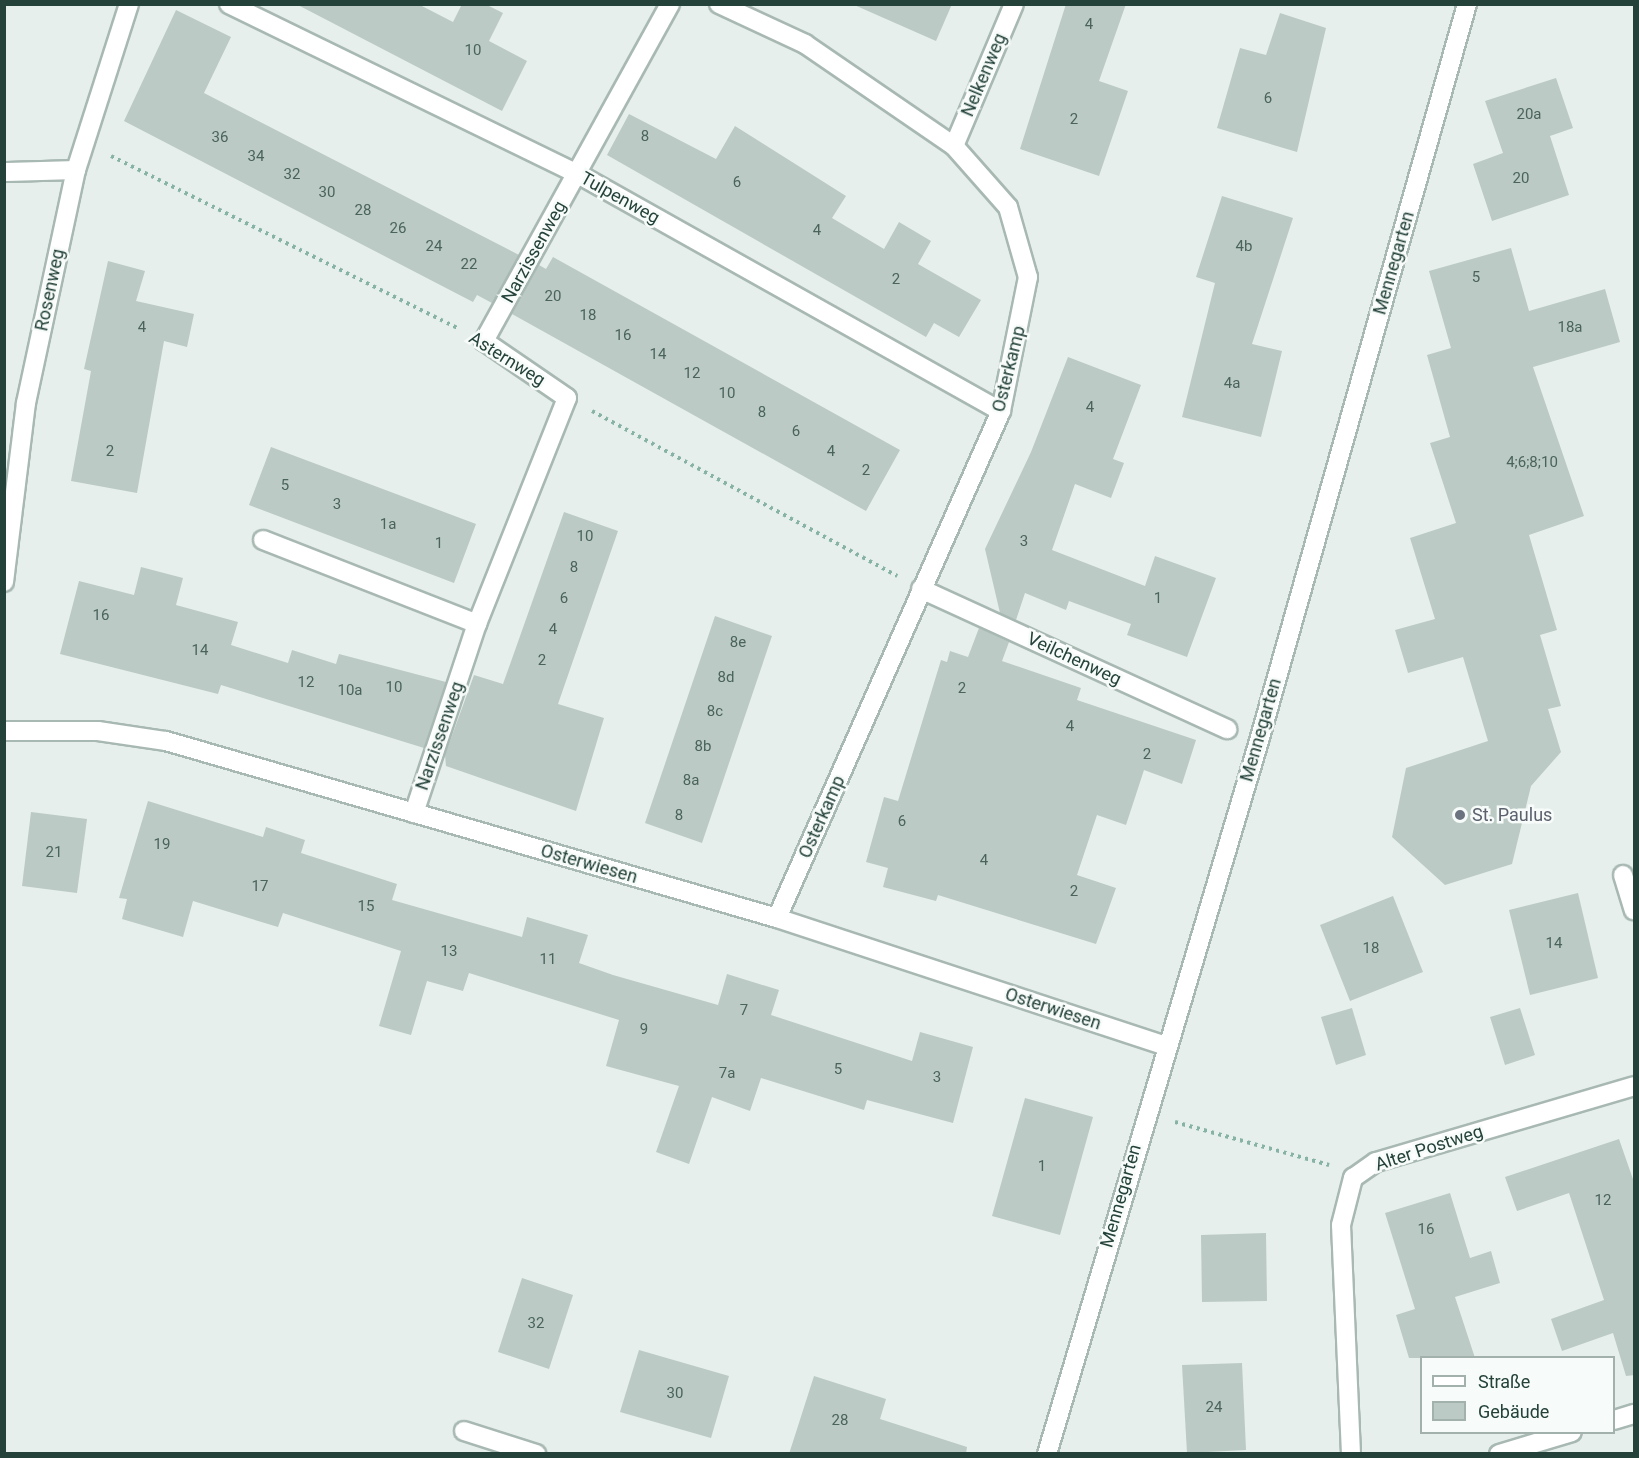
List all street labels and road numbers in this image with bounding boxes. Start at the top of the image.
street label: Nelkenweg [957,30,1011,120]
street label: Tulpenweg [577,167,663,229]
street label: Narzissenweg [497,197,571,307]
street label: Mennegarten [1369,209,1419,317]
street label: Rosenweg [31,247,69,333]
street label: Osterkamp [988,324,1030,414]
street label: Asternweg [465,327,549,391]
street label: Veilchenweg [1023,628,1125,690]
street label: Mennegarten [1236,676,1286,784]
street label: Narzissenweg [411,679,469,793]
street label: Osterkamp [794,772,850,862]
street label: Osterwiesen [538,840,640,888]
street label: Osterwiesen [1002,983,1104,1035]
street label: Alter Postweg [1372,1120,1486,1176]
street label: Mennegarten [1096,1142,1146,1250]

